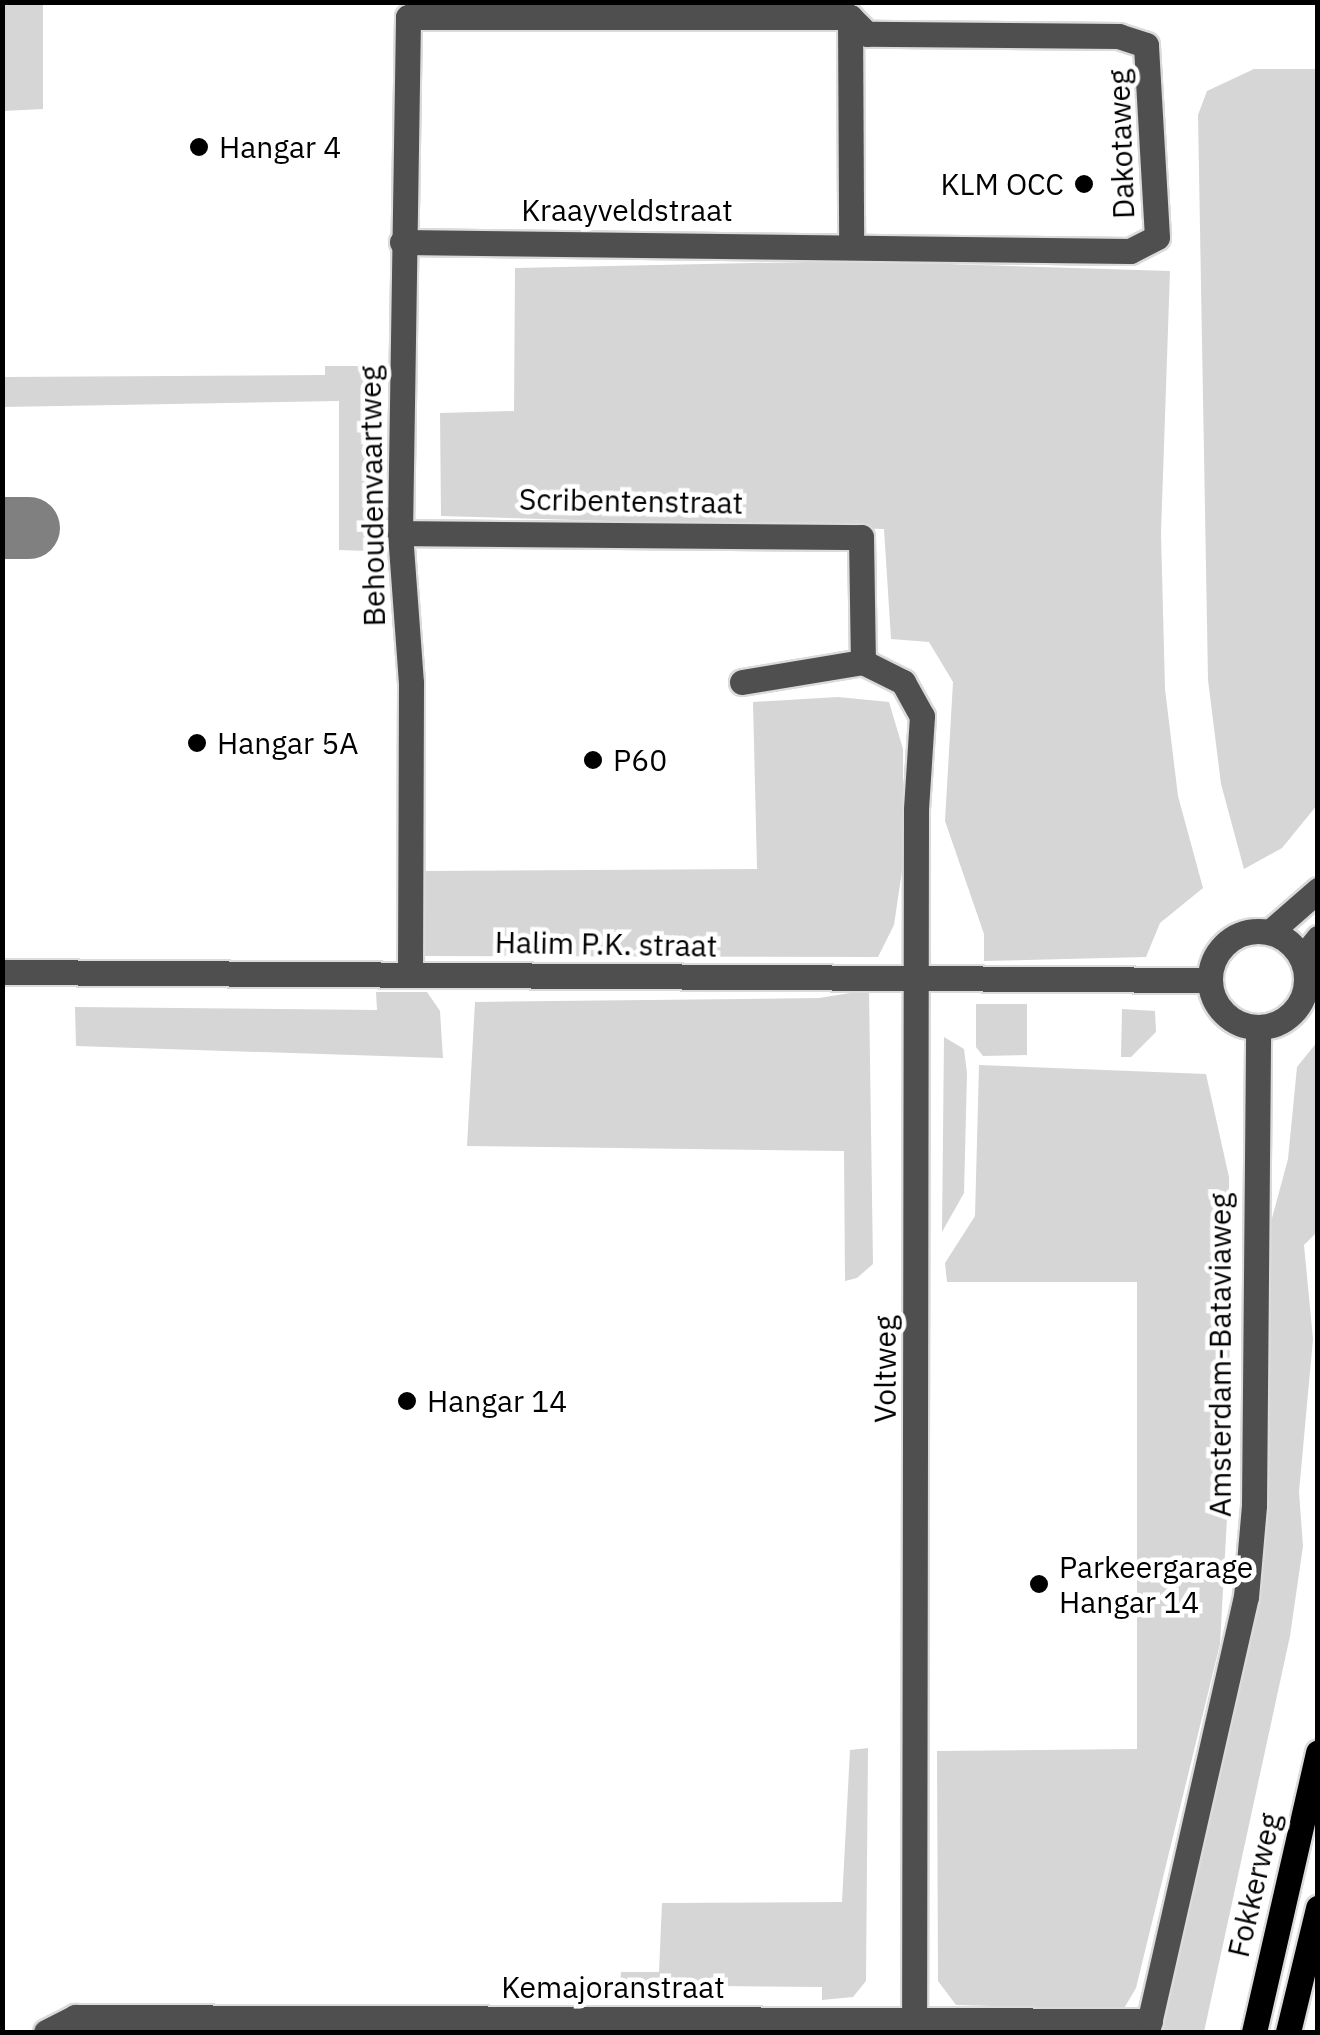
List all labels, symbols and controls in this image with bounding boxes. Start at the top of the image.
street label: Dakotaweg [1100,68,1142,220]
place label: Hangar 4 [219,129,341,165]
marker: Hangar 4 [188,136,210,158]
place label: KLM OCC [940,166,1064,202]
marker: KLM OCC [1073,173,1095,195]
street label: Kraayveldstraat [521,192,733,228]
street label: Behoudenvaartweg [352,365,392,627]
street label: Scribentenstraat [519,481,743,521]
place label: Hangar 5A [217,725,358,761]
marker: Hangar 5A [186,732,208,754]
place label: P60 [613,742,667,778]
marker: P60 [582,749,604,771]
street label: Halim P.K. straat [494,924,718,964]
street label: Amsterdam-Bataviaweg [1202,1193,1238,1517]
street label: Voltweg [867,1315,903,1423]
place label: Hangar 14 [427,1383,567,1419]
marker: Hangar 14 [396,1390,418,1412]
place label: Parkeergarage Hangar 14 [1059,1549,1253,1620]
marker: Parkeergarage Hangar 14 [1028,1573,1050,1595]
street label: Fokkerweg [1220,1809,1288,1961]
street label: Kemajoranstraat [501,1969,725,2005]

